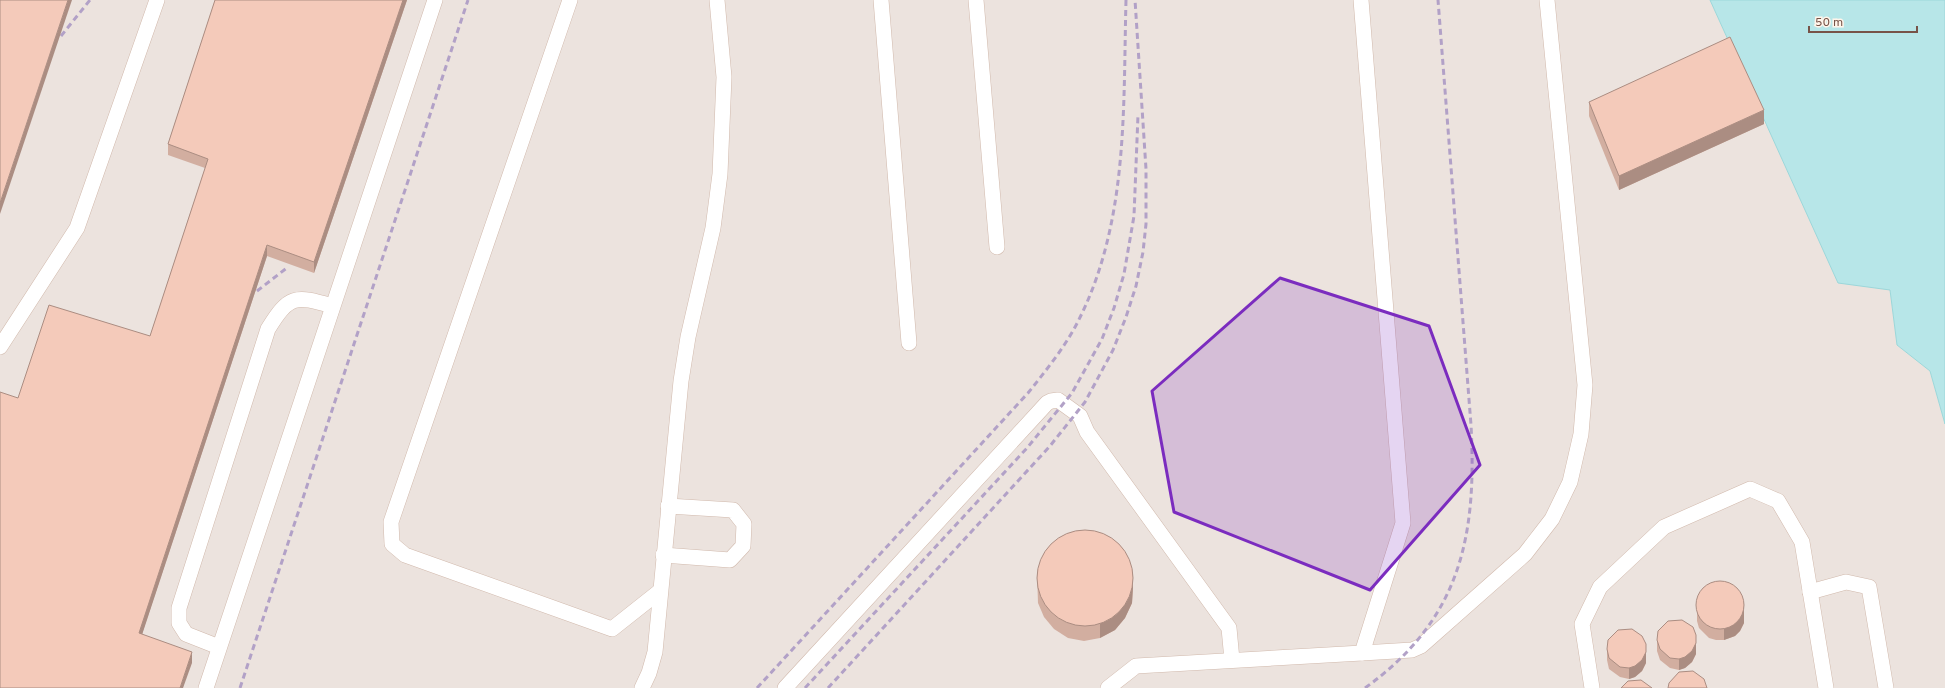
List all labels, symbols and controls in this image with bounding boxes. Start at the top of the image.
scale bar [1809,8,1917,34]
text: 50 m [1815,15,1843,31]

